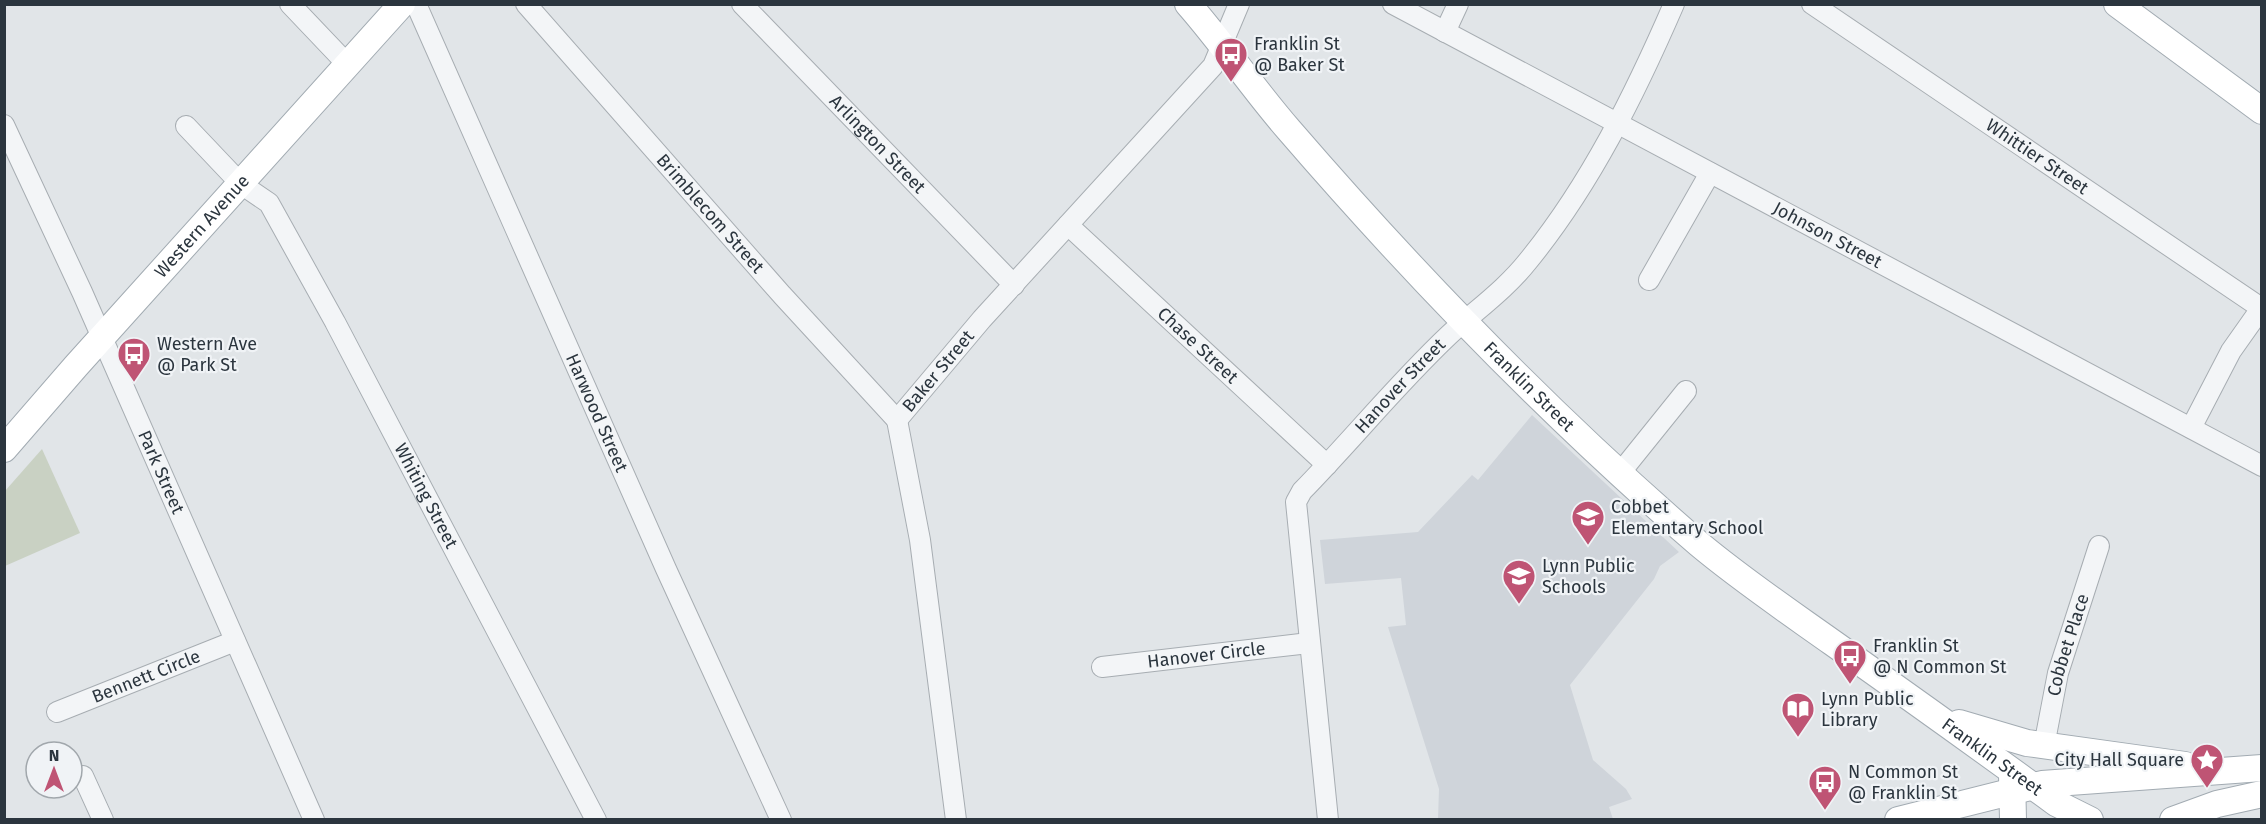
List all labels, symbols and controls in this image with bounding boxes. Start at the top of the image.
place label: Franklin St @ Baker St [1254,33,1345,76]
bus stop icon: Franklin St @ Baker St [1213,36,1249,83]
street label: Arlington Street [825,90,931,198]
street label: Whittier Street [1982,114,2093,199]
street label: Brimblecom Street [652,149,769,278]
street label: Western Avenue [150,170,254,282]
street label: Johnson Street [1769,197,1886,273]
street label: Chase Street [1153,303,1243,388]
street label: Baker Street [898,325,979,416]
place label: Western Ave @ Park St [157,333,257,376]
street label: Hanover Street [1350,333,1450,438]
bus stop icon: Western Ave @ Park St [116,336,152,383]
street label: Franklin Street [1479,337,1579,436]
street label: Harwood Street [561,350,633,476]
street label: Park Street [133,427,189,518]
street label: Whiting Street [389,439,463,553]
place label: Cobbet Elementary School [1611,496,1763,539]
school or university icon: Cobbet Elementary School [1570,499,1606,546]
place label: Lynn Public Schools [1542,555,1635,598]
school or university icon: Lynn Public Schools [1501,558,1537,605]
street label: Cobbet Place [2043,591,2094,698]
place label: Franklin St @ N Common St [1873,635,2007,678]
street label: Hanover Circle [1146,637,1266,673]
bus stop icon: Franklin St @ N Common St [1832,638,1868,685]
street label: Bennett Circle [89,645,204,708]
place label: Lynn Public Library [1821,688,1914,731]
library icon: Lynn Public Library [1780,691,1816,738]
street label: Franklin Street [1938,713,2047,801]
north arrow [24,740,84,800]
place icon: City Hall Square [2189,742,2225,789]
text: N [49,746,59,765]
place label: City Hall Square [2055,749,2184,771]
place label: N Common St @ Franklin St [1848,761,1959,804]
bus stop icon: N Common St @ Franklin St [1807,764,1843,811]

